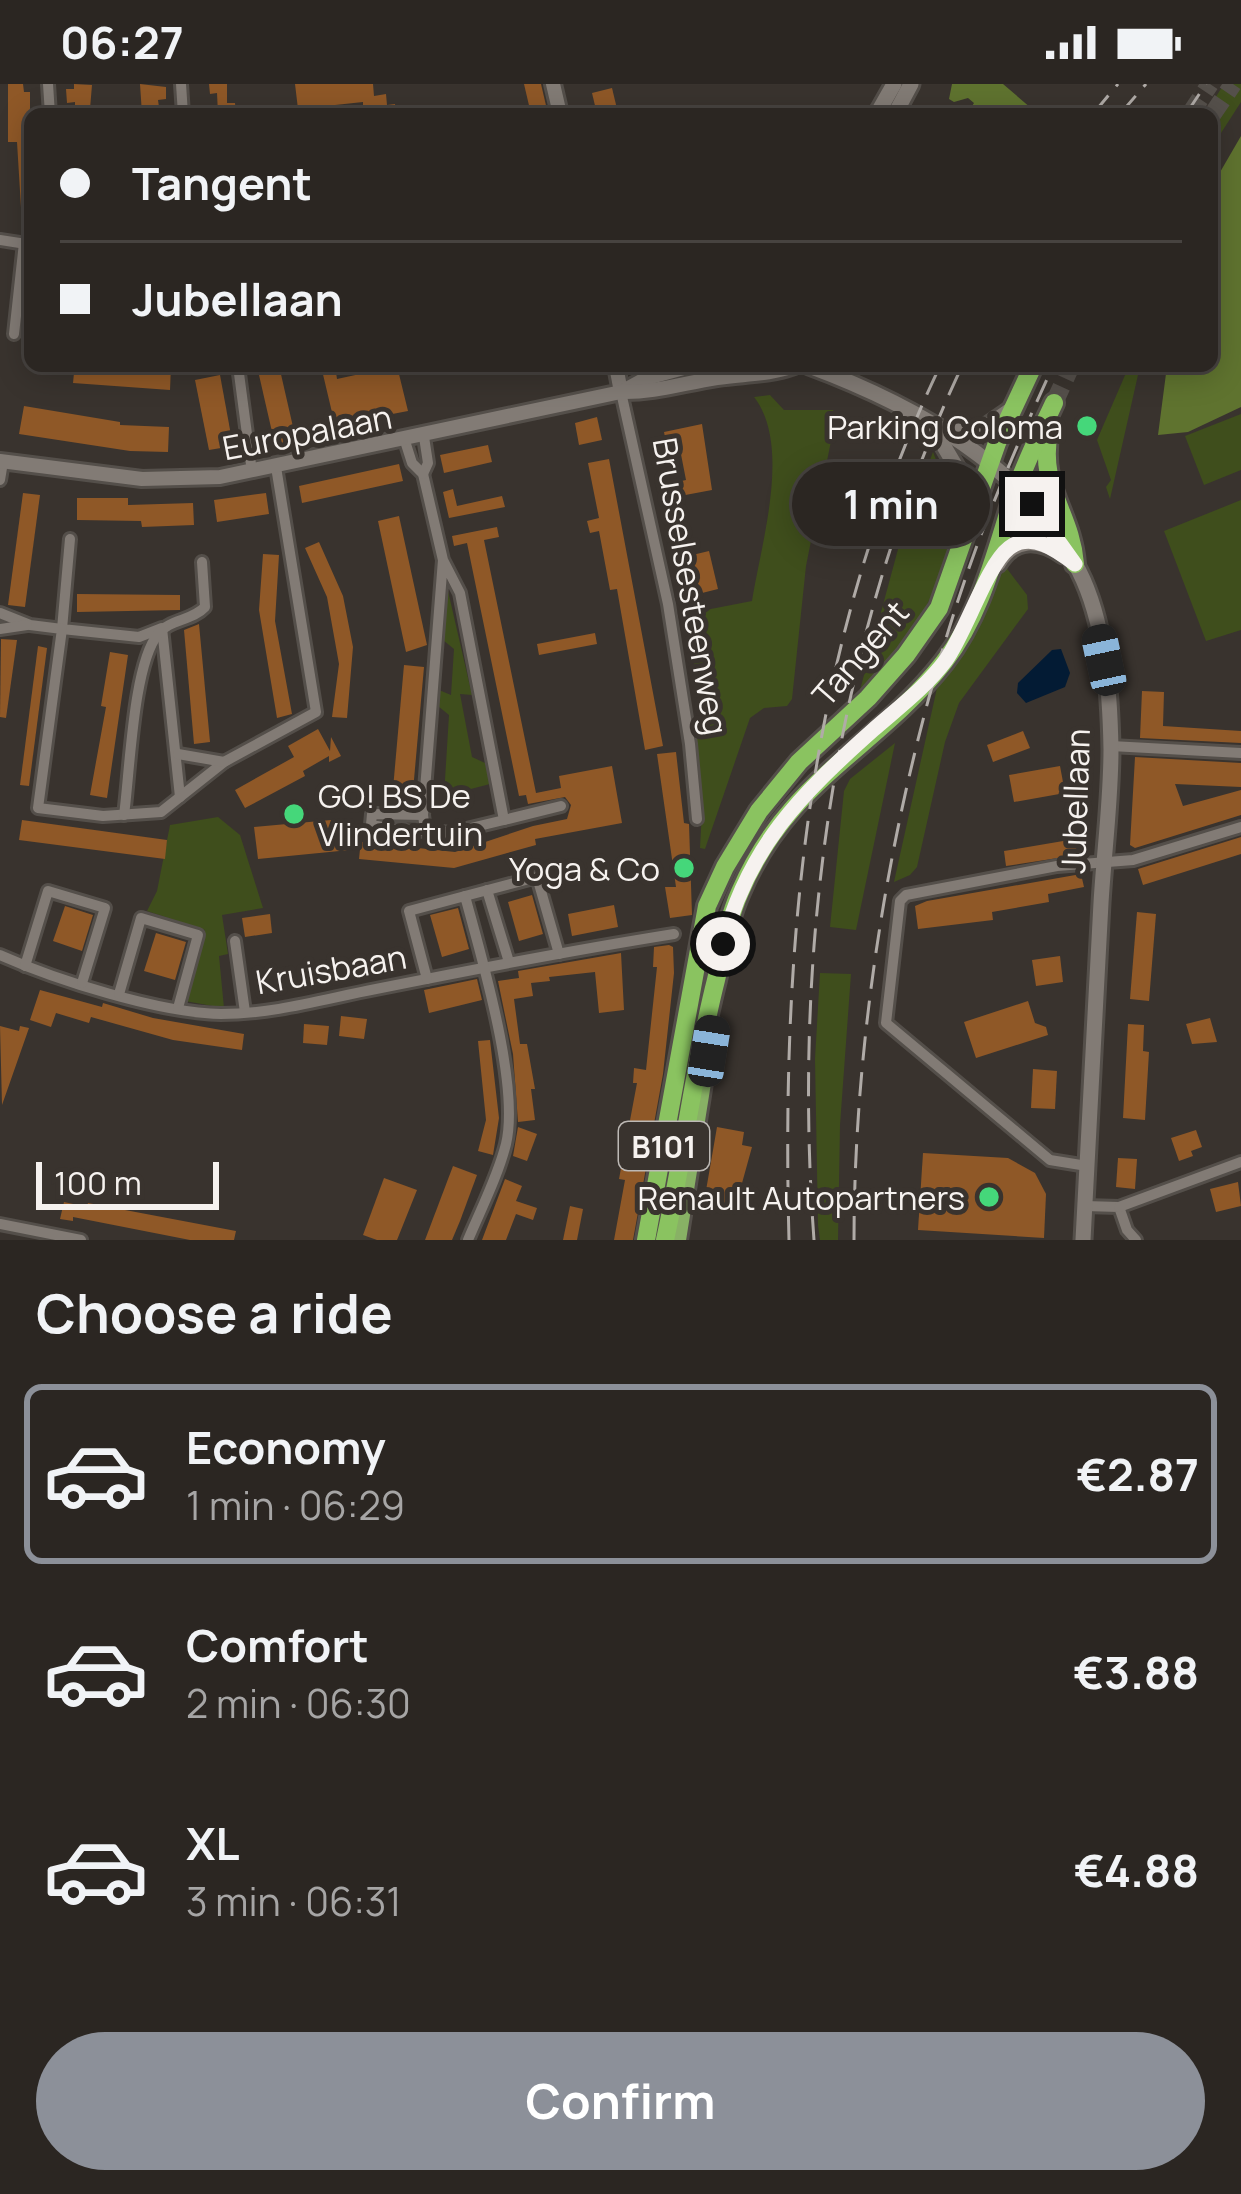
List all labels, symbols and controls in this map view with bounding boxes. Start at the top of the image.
text: 06:27 [60,11,184,73]
text: Tangent [132,152,312,214]
text: Jubellaan [132,268,343,330]
street label: Europalaan [219,394,395,470]
place label: Parking Coloma [827,404,1063,449]
marker: Parking Coloma [1074,413,1100,439]
street label: Brusselsesteenweg [643,434,739,738]
callout: 1 min [792,462,990,546]
text: 1 min [843,477,939,531]
route end [1005,477,1059,531]
street label: Tangent [802,591,918,715]
car [1079,621,1129,699]
street label: Jubellaan [1050,728,1100,874]
place label: GO! BS De Vlindertuin [318,773,483,856]
marker: GO! BS De Vlindertuin [281,801,307,827]
place label: Yoga & Co [509,846,660,891]
marker: Yoga & Co [671,855,697,881]
route start [696,917,750,971]
street label: Kruisbaan [252,934,410,1004]
car [686,1013,732,1089]
road number: B101 [619,1122,709,1170]
scale bar [36,1156,219,1209]
text: 100 m [54,1160,142,1205]
place label: Renault Autopartners [637,1175,965,1220]
marker: Renault Autopartners [976,1184,1002,1210]
text: Choose a ride [36,1275,393,1349]
text: Economy [186,1416,386,1478]
icon: car [42,1420,150,1528]
text: €2.87 [1076,1443,1199,1505]
text: 1 min · 06:29 [186,1478,405,1532]
text: Comfort [186,1614,369,1676]
icon: car [42,1618,150,1726]
text: €3.88 [1073,1641,1199,1703]
text: 2 min · 06:30 [186,1676,411,1730]
text: XL [186,1812,240,1874]
icon: car [42,1816,150,1924]
text: €4.88 [1074,1839,1199,1901]
text: 3 min · 06:31 [186,1874,402,1928]
button: Confirm [36,2032,1205,2170]

